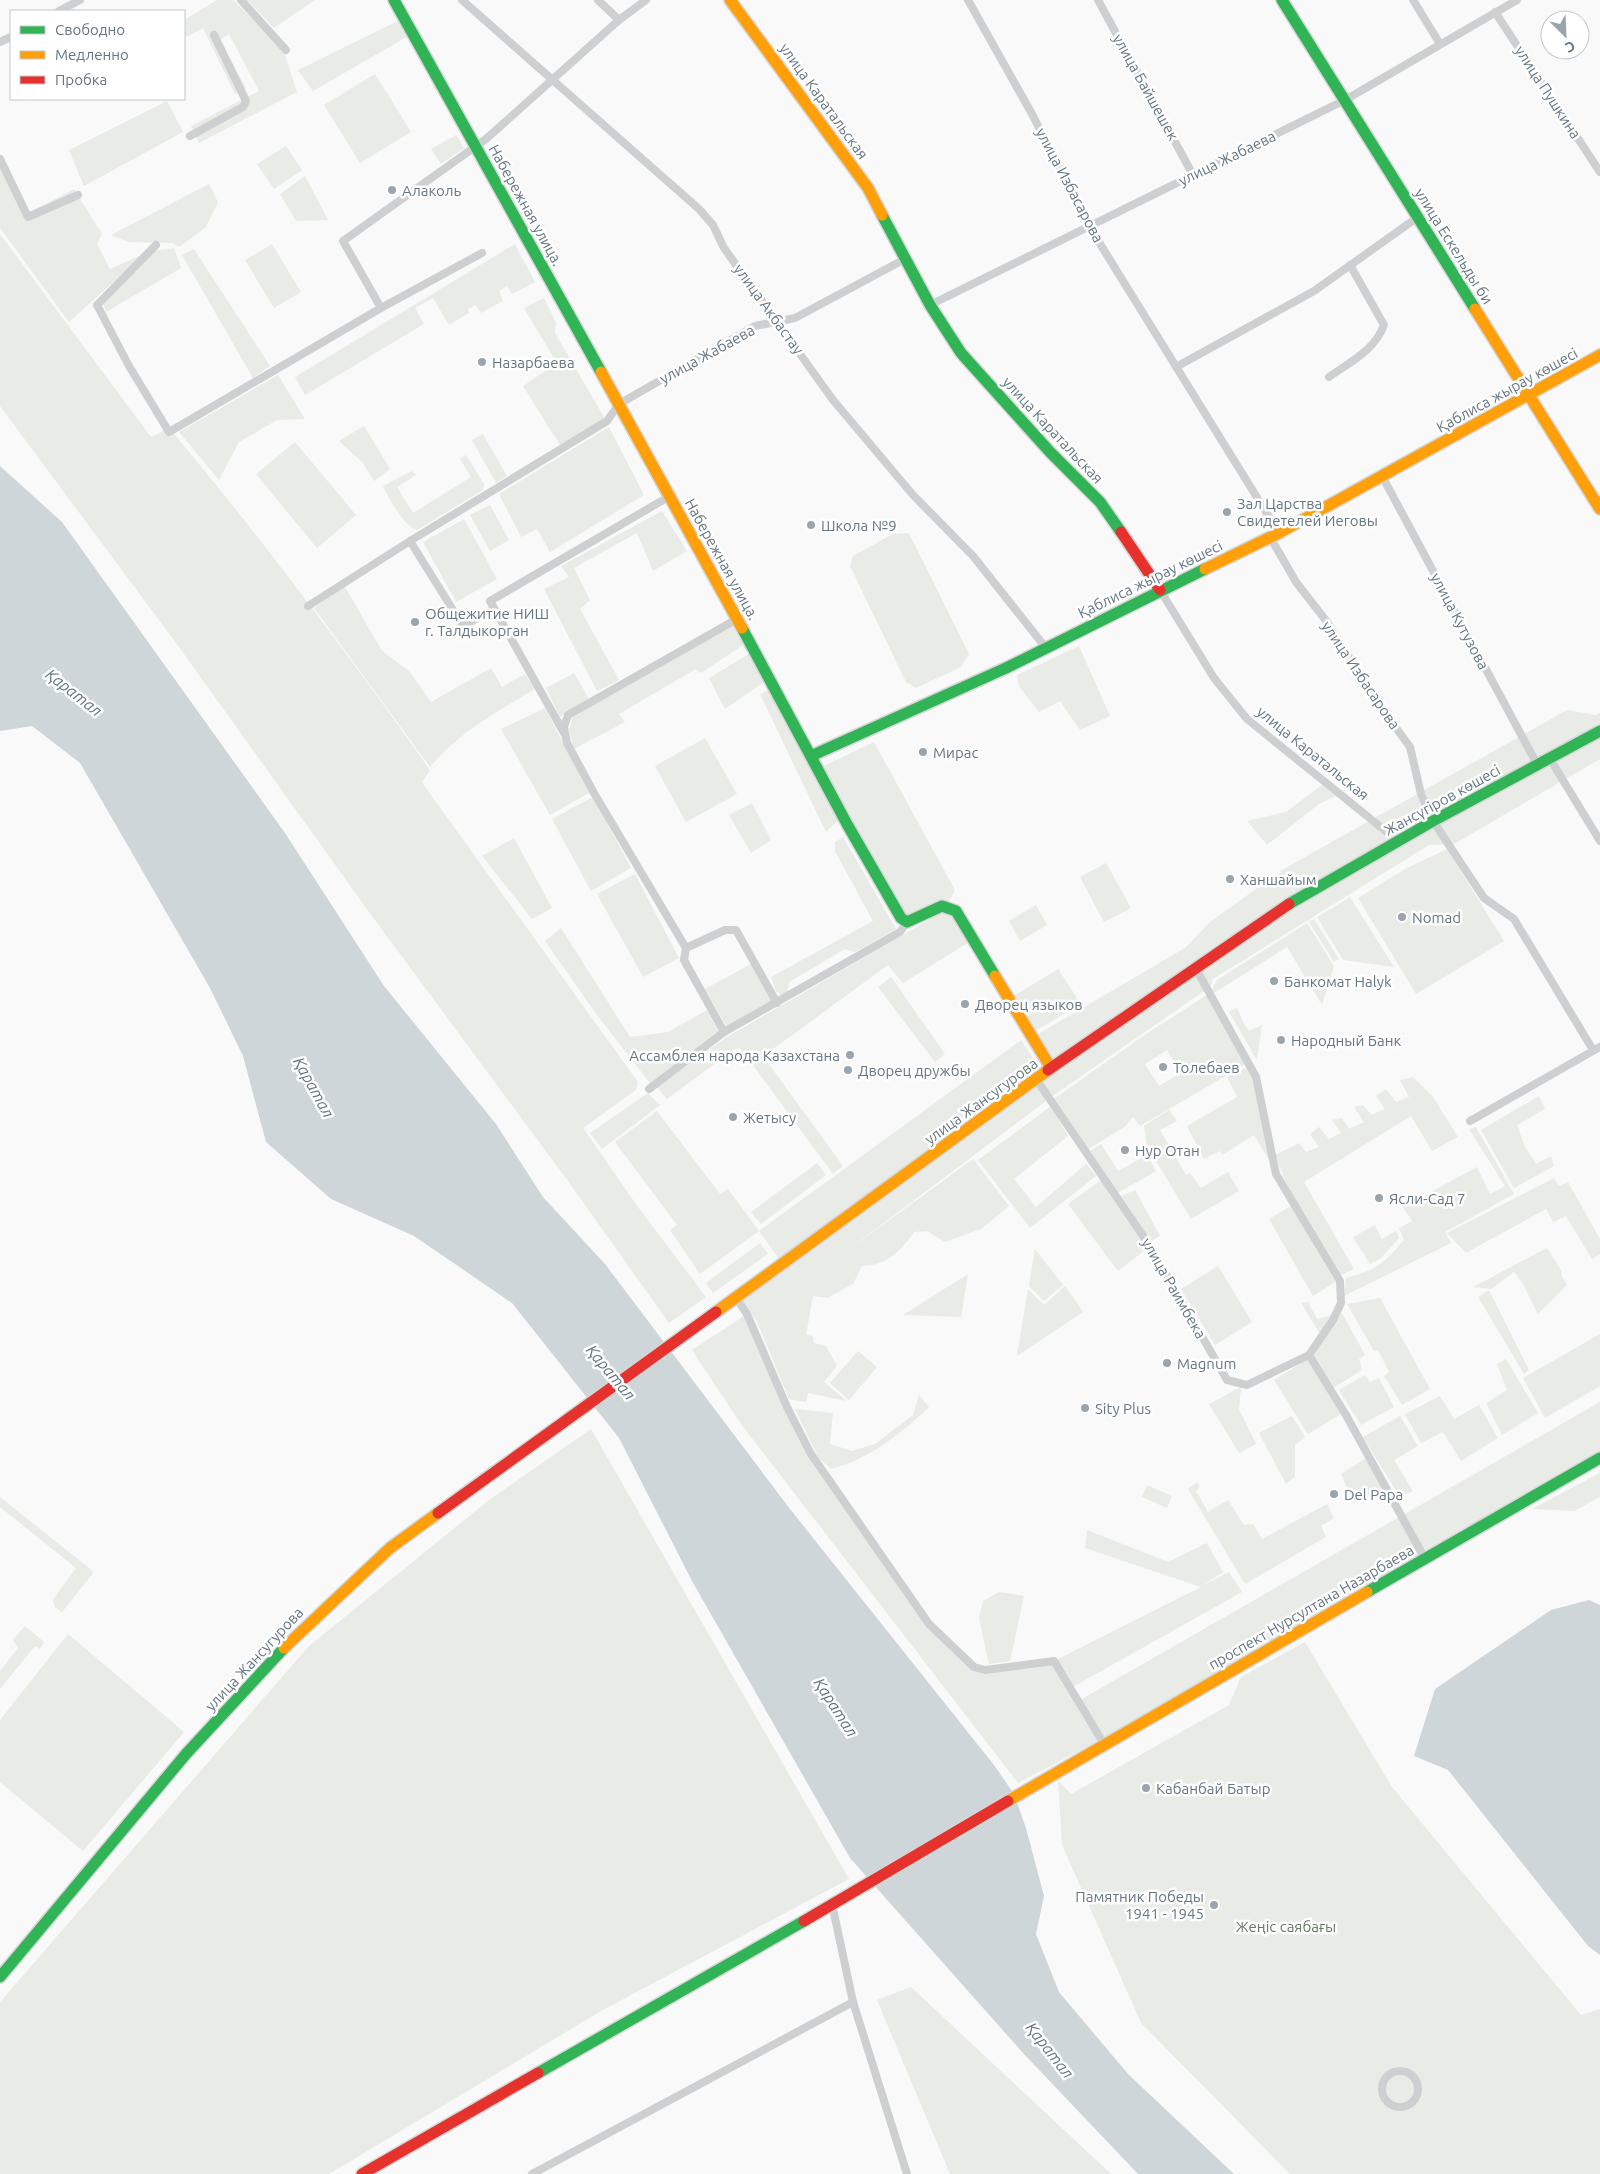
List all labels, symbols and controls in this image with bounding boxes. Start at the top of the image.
legend [10,10,185,100]
north arrow [1540,10,1590,60]
text: Свободно [55,21,125,38]
street label: улица Байшешек [1110,31,1182,143]
text: С [1563,38,1578,56]
street label: улица Каратальская [776,40,872,162]
street label: улица Пушкина [1512,42,1584,142]
text: Медленно [55,46,129,63]
text: Пробка [55,71,107,88]
street label: улица Избасарова [1033,125,1107,245]
street label: улица Жабаева [1176,127,1278,189]
street label: Набережная улица. [486,141,566,269]
place label: Алаколь [402,182,462,199]
marker: Алаколь [386,184,398,196]
street label: улица Ескельды би [1411,185,1497,307]
street label: улица Акбастау [731,261,807,357]
street label: улица Жабаева [657,321,757,387]
street label: Қаблиса жырау көшесі [1434,344,1580,436]
place label: Назарбаева [492,354,575,371]
marker: Назарбаева [476,356,488,368]
street label: улица Каратальская [999,373,1107,487]
street label: Набережная улица. [682,495,762,623]
place label: Зал Царства Свидетелей Иеговы [1237,495,1378,529]
marker: Зал Царства Свидетелей Иеговы [1221,506,1233,518]
place label: Школа №9 [821,517,897,534]
marker: Школа №9 [805,519,817,531]
street label: Қаблиса жырау көшесі [1075,537,1225,621]
street label: улица Кутузова [1427,570,1493,672]
place label: Общежитие НИШ г. Талдыкорган [425,605,549,639]
marker: Общежитие НИШ г. Талдыкорган [409,616,421,628]
street label: улица Избасарова [1318,618,1404,732]
water label: Қаратал [42,665,106,720]
street label: улица Каратальская [1254,703,1372,803]
place label: Мирас [933,744,978,761]
marker: Мирас [917,746,929,758]
street label: Жансүгіров көшесі [1381,761,1503,839]
place label: Ханшайым [1240,871,1317,888]
marker: Ханшайым [1224,873,1236,885]
place label: Nomad [1412,909,1461,926]
marker: Nomad [1396,911,1408,923]
place label: Банкомат Halyk [1284,973,1392,990]
marker: Банкомат Halyk [1268,975,1280,987]
place label: Дворец языков [975,996,1083,1013]
marker: Дворец языков [959,998,971,1010]
place label: Народный Банк [1291,1032,1401,1049]
marker: Народный Банк [1275,1034,1287,1046]
place label: Ассамблея народа Казахстана [629,1047,840,1064]
marker: Ассамблея народа Казахстана [844,1049,856,1061]
water label: Қаратал [290,1054,338,1121]
street label: улица Жансугурова [921,1054,1041,1148]
place label: Толебаев [1173,1059,1240,1076]
marker: Толебаев [1157,1061,1169,1073]
place label: Дворец дружбы [858,1062,971,1079]
marker: Дворец дружбы [842,1064,854,1076]
place label: Жетысу [743,1109,796,1126]
marker: Жетысу [727,1111,739,1123]
place label: Нур Отан [1135,1142,1200,1159]
marker: Нур Отан [1119,1144,1131,1156]
place label: Ясли-Сад 7 [1389,1190,1465,1207]
marker: Ясли-Сад 7 [1373,1192,1385,1204]
street label: улица Раимбека [1138,1235,1210,1341]
water label: Қаратал [583,1341,639,1403]
place label: Magnum [1177,1355,1236,1372]
marker: Magnum [1161,1357,1173,1369]
place label: Sity Plus [1095,1400,1151,1417]
marker: Sity Plus [1079,1402,1091,1414]
place label: Del Papa [1344,1486,1403,1503]
marker: Del Papa [1328,1488,1340,1500]
street label: проспект Нурсултана Назарбаева [1205,1541,1417,1673]
street label: улица Жансугурова [202,1604,306,1714]
water label: Қаратал [810,1674,862,1740]
place label: Кабанбай Батыр [1156,1780,1270,1797]
marker: Кабанбай Батыр [1140,1782,1152,1794]
place label: Памятник Победы 1941 - 1945 [1075,1888,1204,1922]
marker: Памятник Победы 1941 - 1945 [1208,1899,1220,1911]
park label: Жеңіс саябағы [1236,1918,1336,1935]
water label: Қаратал [1023,2018,1078,2082]

